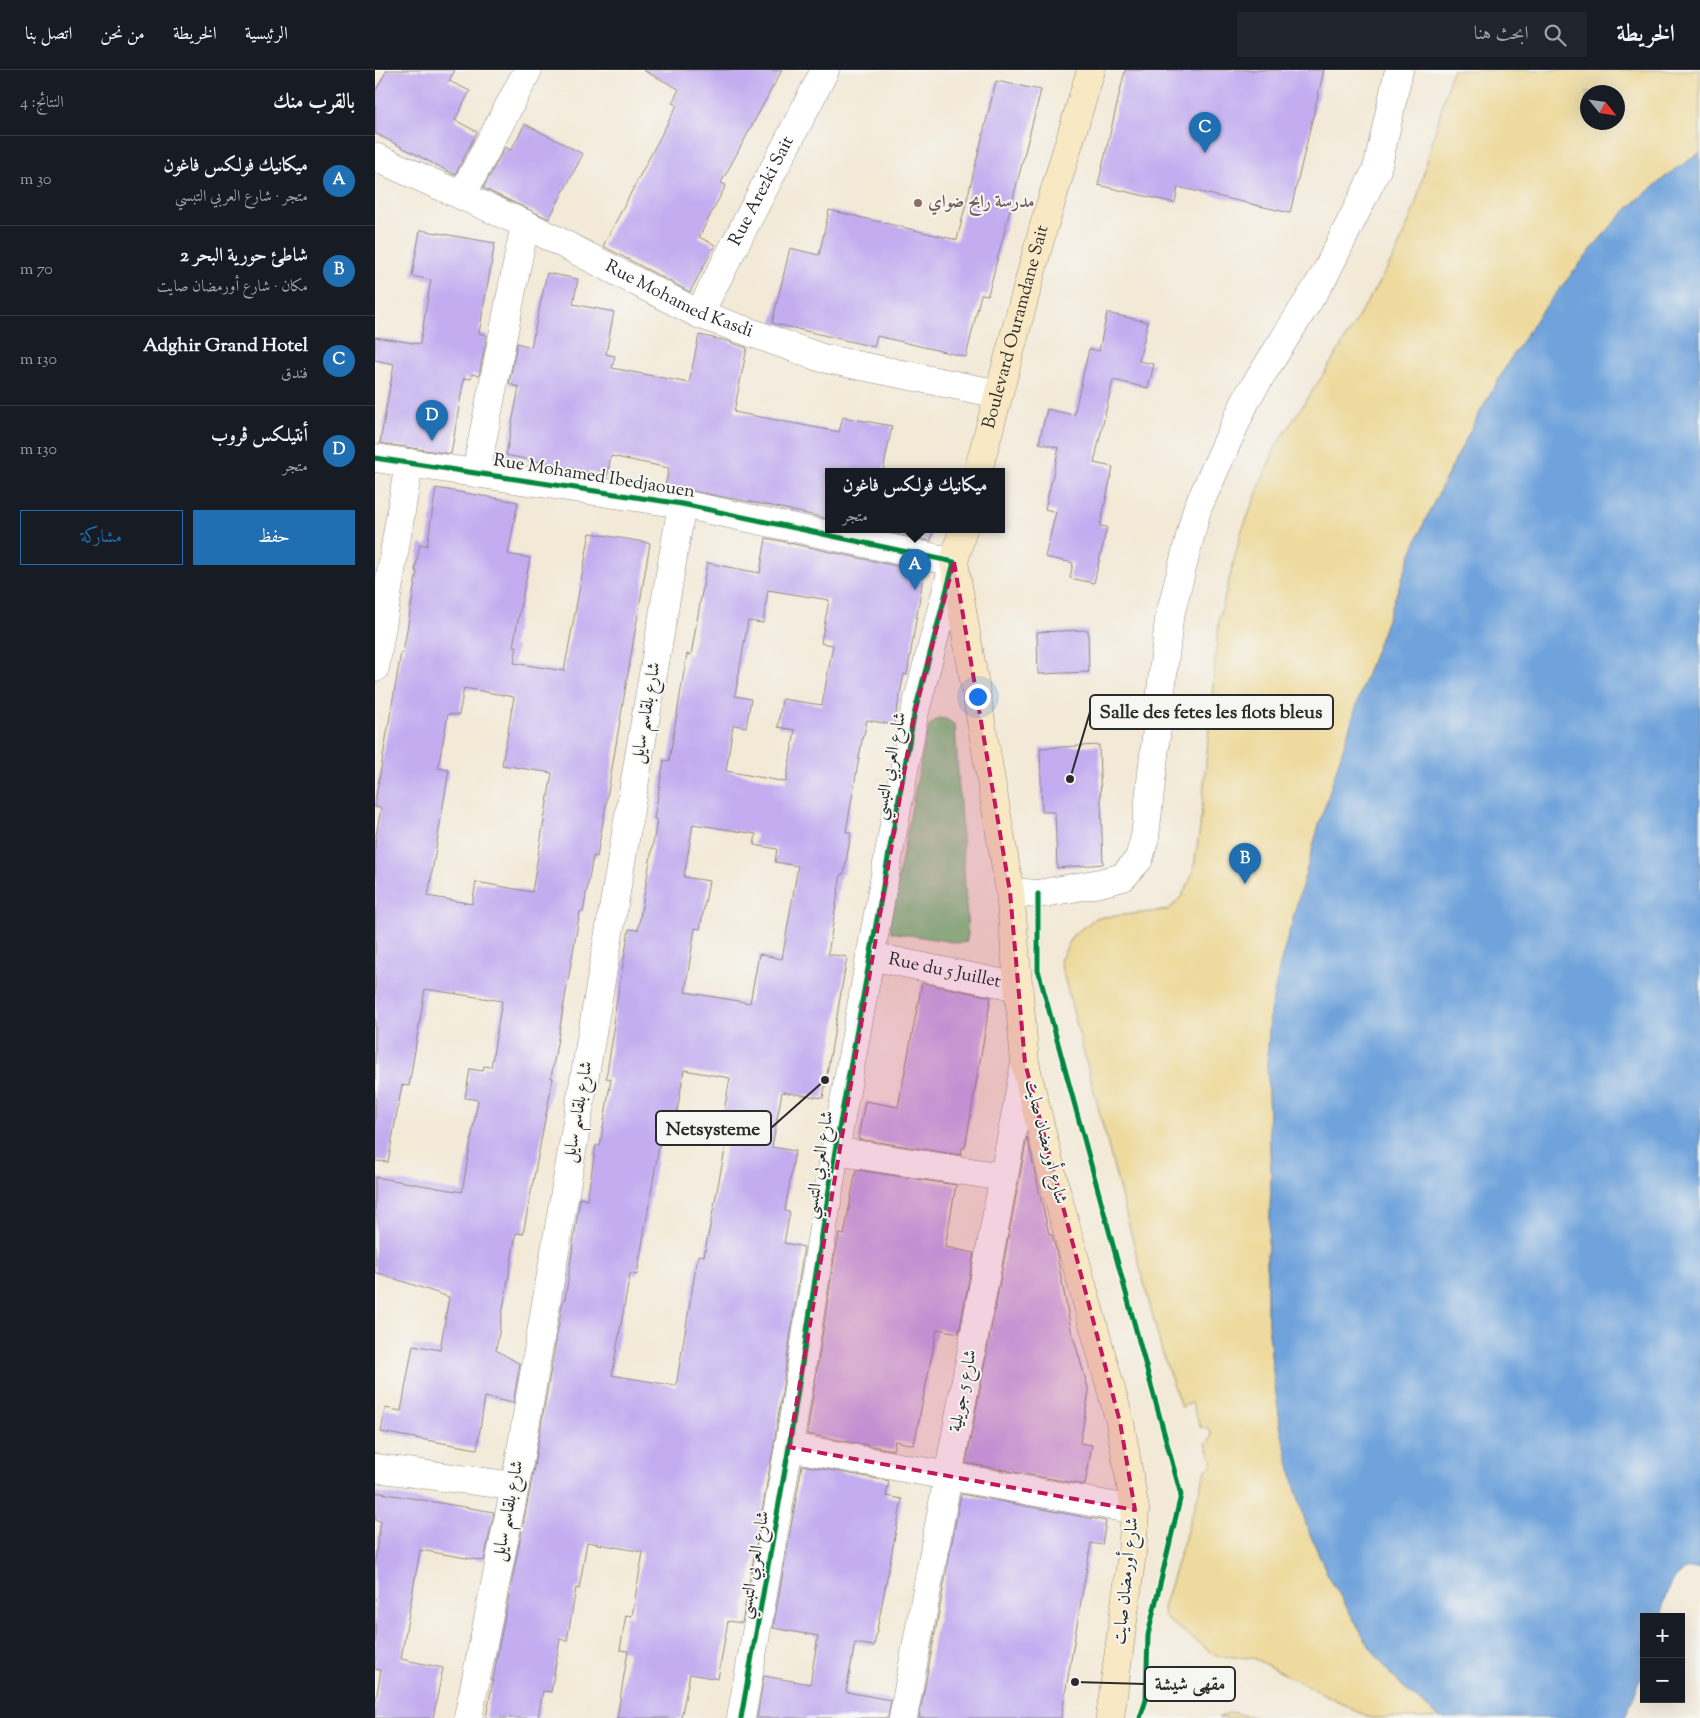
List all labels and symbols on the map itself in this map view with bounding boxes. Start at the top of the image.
north arrow [1580,85,1625,130]
pin: C [1189,112,1221,153]
street label: Rue Arezki Sait [723,132,801,251]
place label: مدرسة رابح ضواي [928,190,1035,216]
marker: مدرسة رابح ضواي [912,197,924,209]
street label: Boulevard Ouramdane Sait [977,222,1056,432]
street label: Rue Mohamed Kasdi [600,254,756,345]
pin: D [416,400,448,441]
street label: Rue Mohamed Ibedjaouen [491,448,697,506]
pin: A [899,549,931,590]
street label: شارع بلقاسم سايل [625,660,672,766]
your location [965,684,991,710]
callout: Salle des fetes les flots bleus [1090,695,1333,729]
text: Salle des fetes les flots bleus [1100,700,1323,727]
street label: شارع العربي التبسي [868,710,916,822]
pin: B [1229,843,1261,884]
street label: Rue du 5 Juillet [886,947,1003,996]
street label: شارع بلقاسم سايل [557,1059,604,1165]
street label: شارع أورمضان صايت [1017,1076,1075,1207]
street label: شارع العربي التبسي [799,1109,843,1221]
callout: Netsysteme [656,1111,771,1145]
text: Netsysteme [666,1117,760,1144]
street label: شارع 5 جويلية [943,1348,985,1434]
street label: شارع بلقاسم سايل [486,1458,534,1564]
street label: شارع العربي التبسي [733,1509,779,1621]
street label: شارع أورمضان صايت [1105,1516,1147,1646]
callout: مقهى شيشة [1145,1667,1235,1701]
text: مقهى شيشة [1155,1672,1225,1699]

